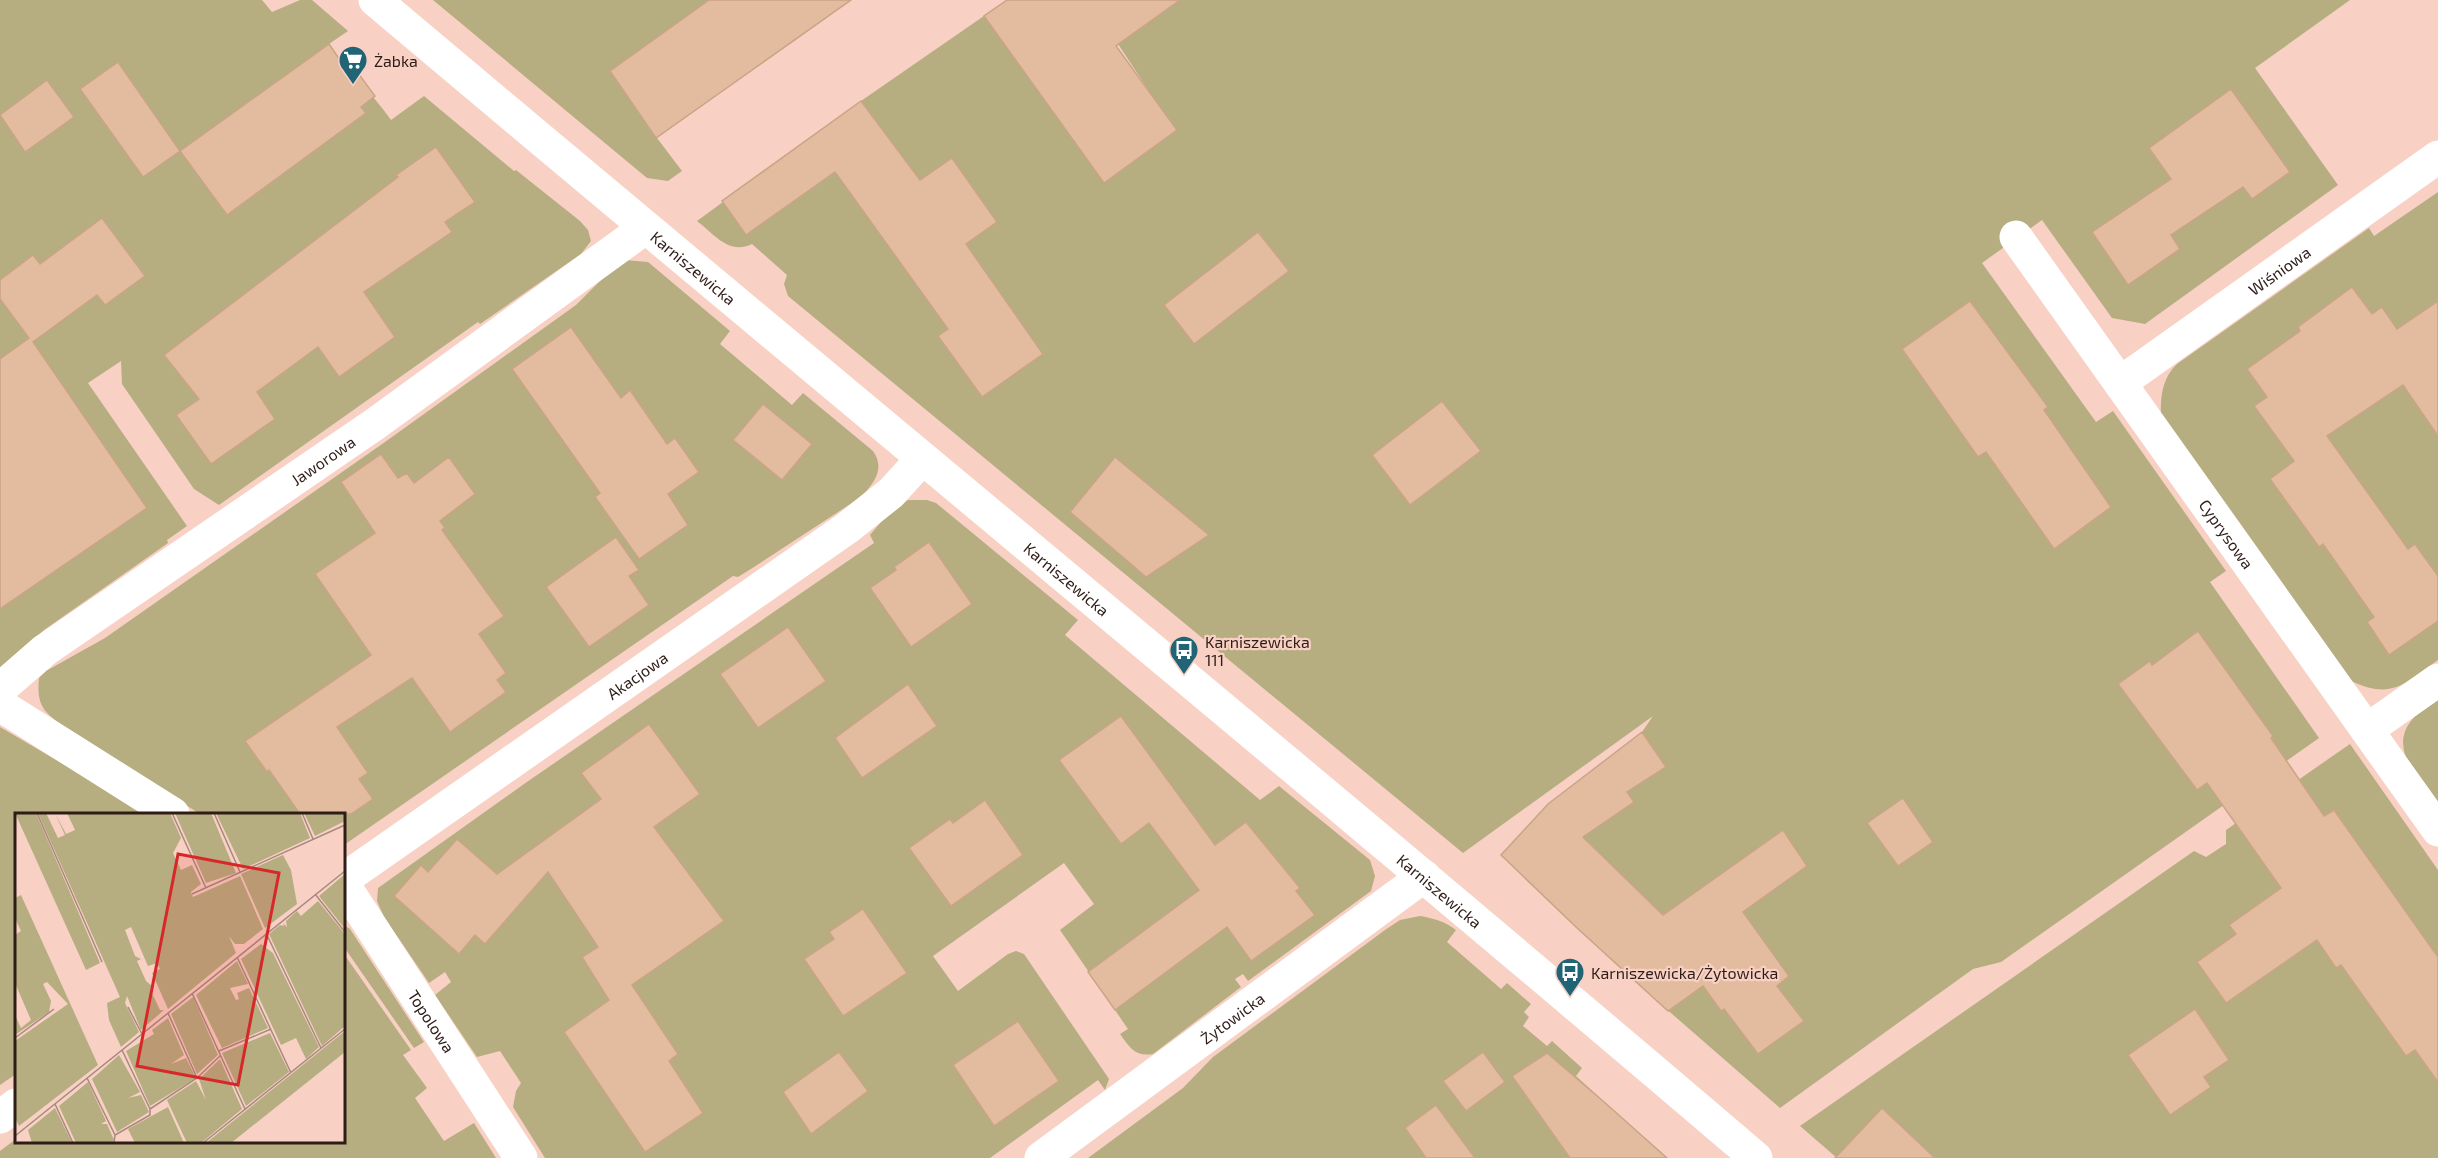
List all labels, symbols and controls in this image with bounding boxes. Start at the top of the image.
supermarket icon: Żabka [337,44,369,86]
place label: Żabka [374,51,418,70]
street label: Karniszewicka [647,226,740,308]
street label: Wiśniowa [2244,242,2314,298]
street label: Jaworowa [287,431,358,489]
street label: Cyprysowa [2196,495,2258,572]
street label: Karniszewicka [1021,538,1113,619]
place label: Karniszewicka 111 [1205,632,1310,669]
bus stop icon: Karniszewicka 111 [1168,634,1200,676]
street label: Akacjowa [603,647,671,702]
inset map [15,813,345,1143]
street label: Karniszewicka [1394,849,1486,931]
bus stop icon: Karniszewicka/Żytowicka [1554,956,1586,998]
place label: Karniszewicka/Żytowicka [1591,963,1778,982]
street label: Topolowa [405,986,459,1056]
street label: Żytowicka [1196,988,1267,1047]

